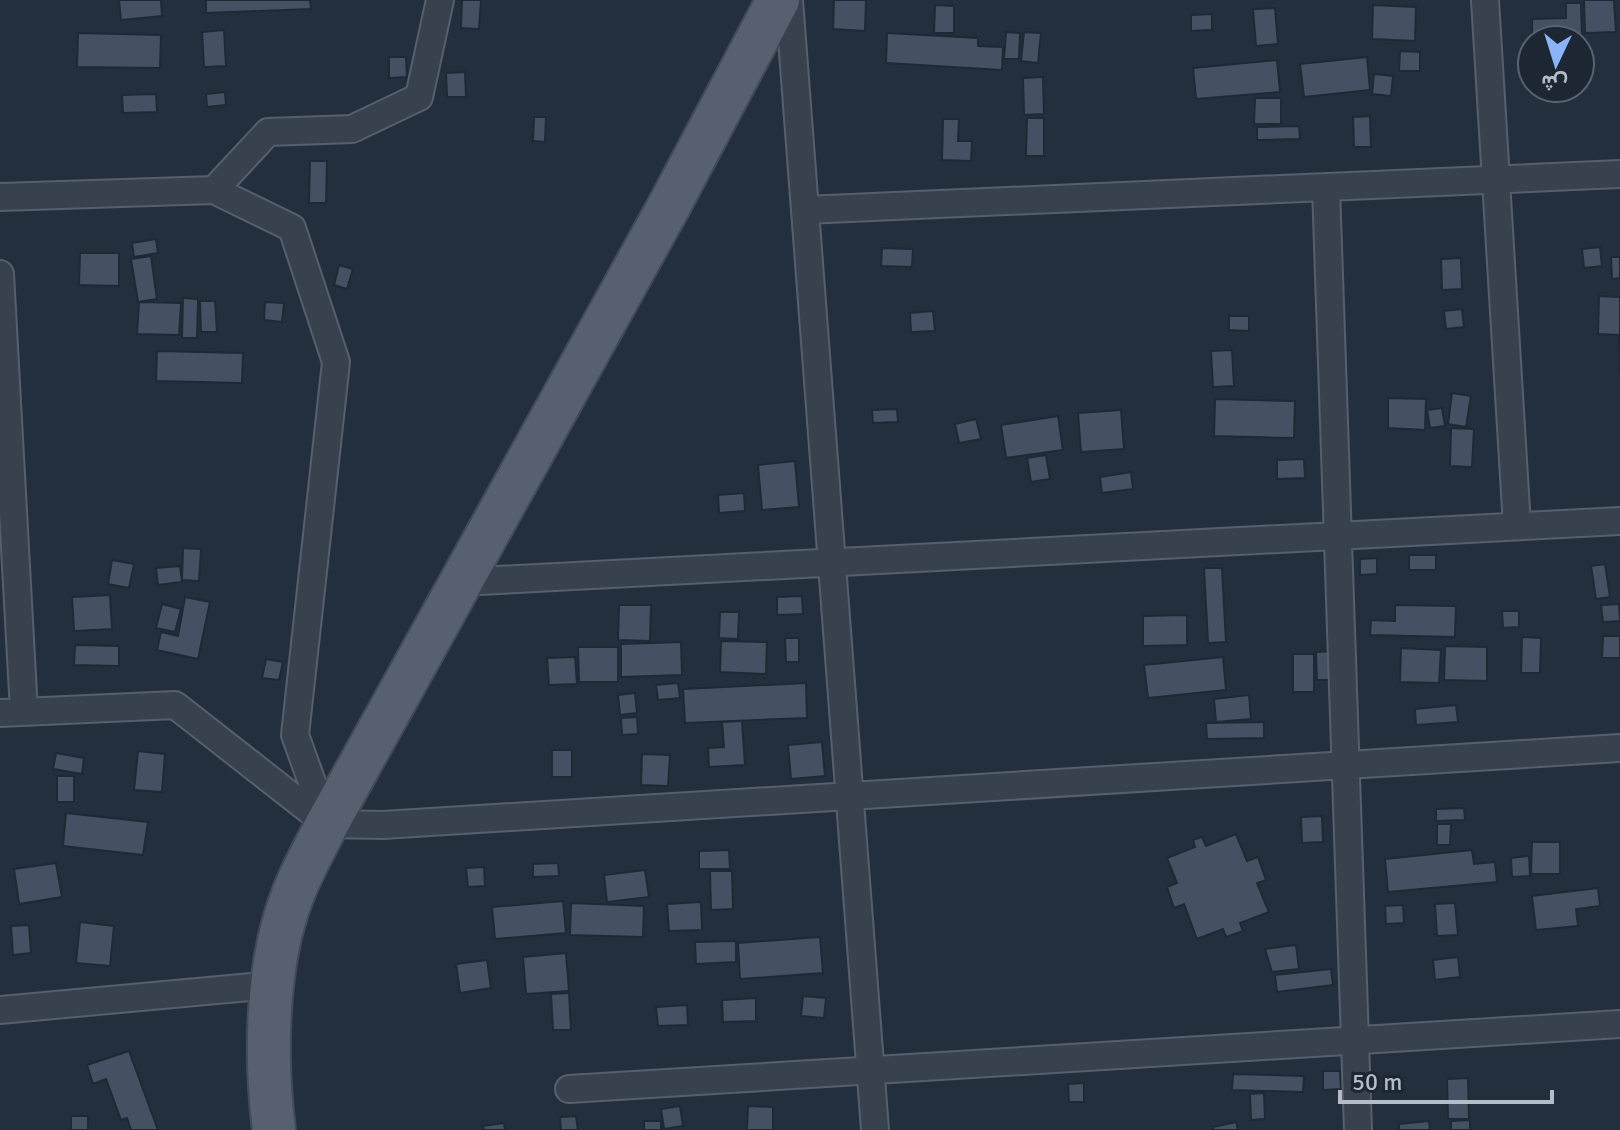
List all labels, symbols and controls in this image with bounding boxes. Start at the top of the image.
north arrow [1516,24,1596,104]
text: ش [1541,69,1569,98]
scale bar [1340,1054,1552,1104]
text: 50 m [1352,1067,1402,1097]

